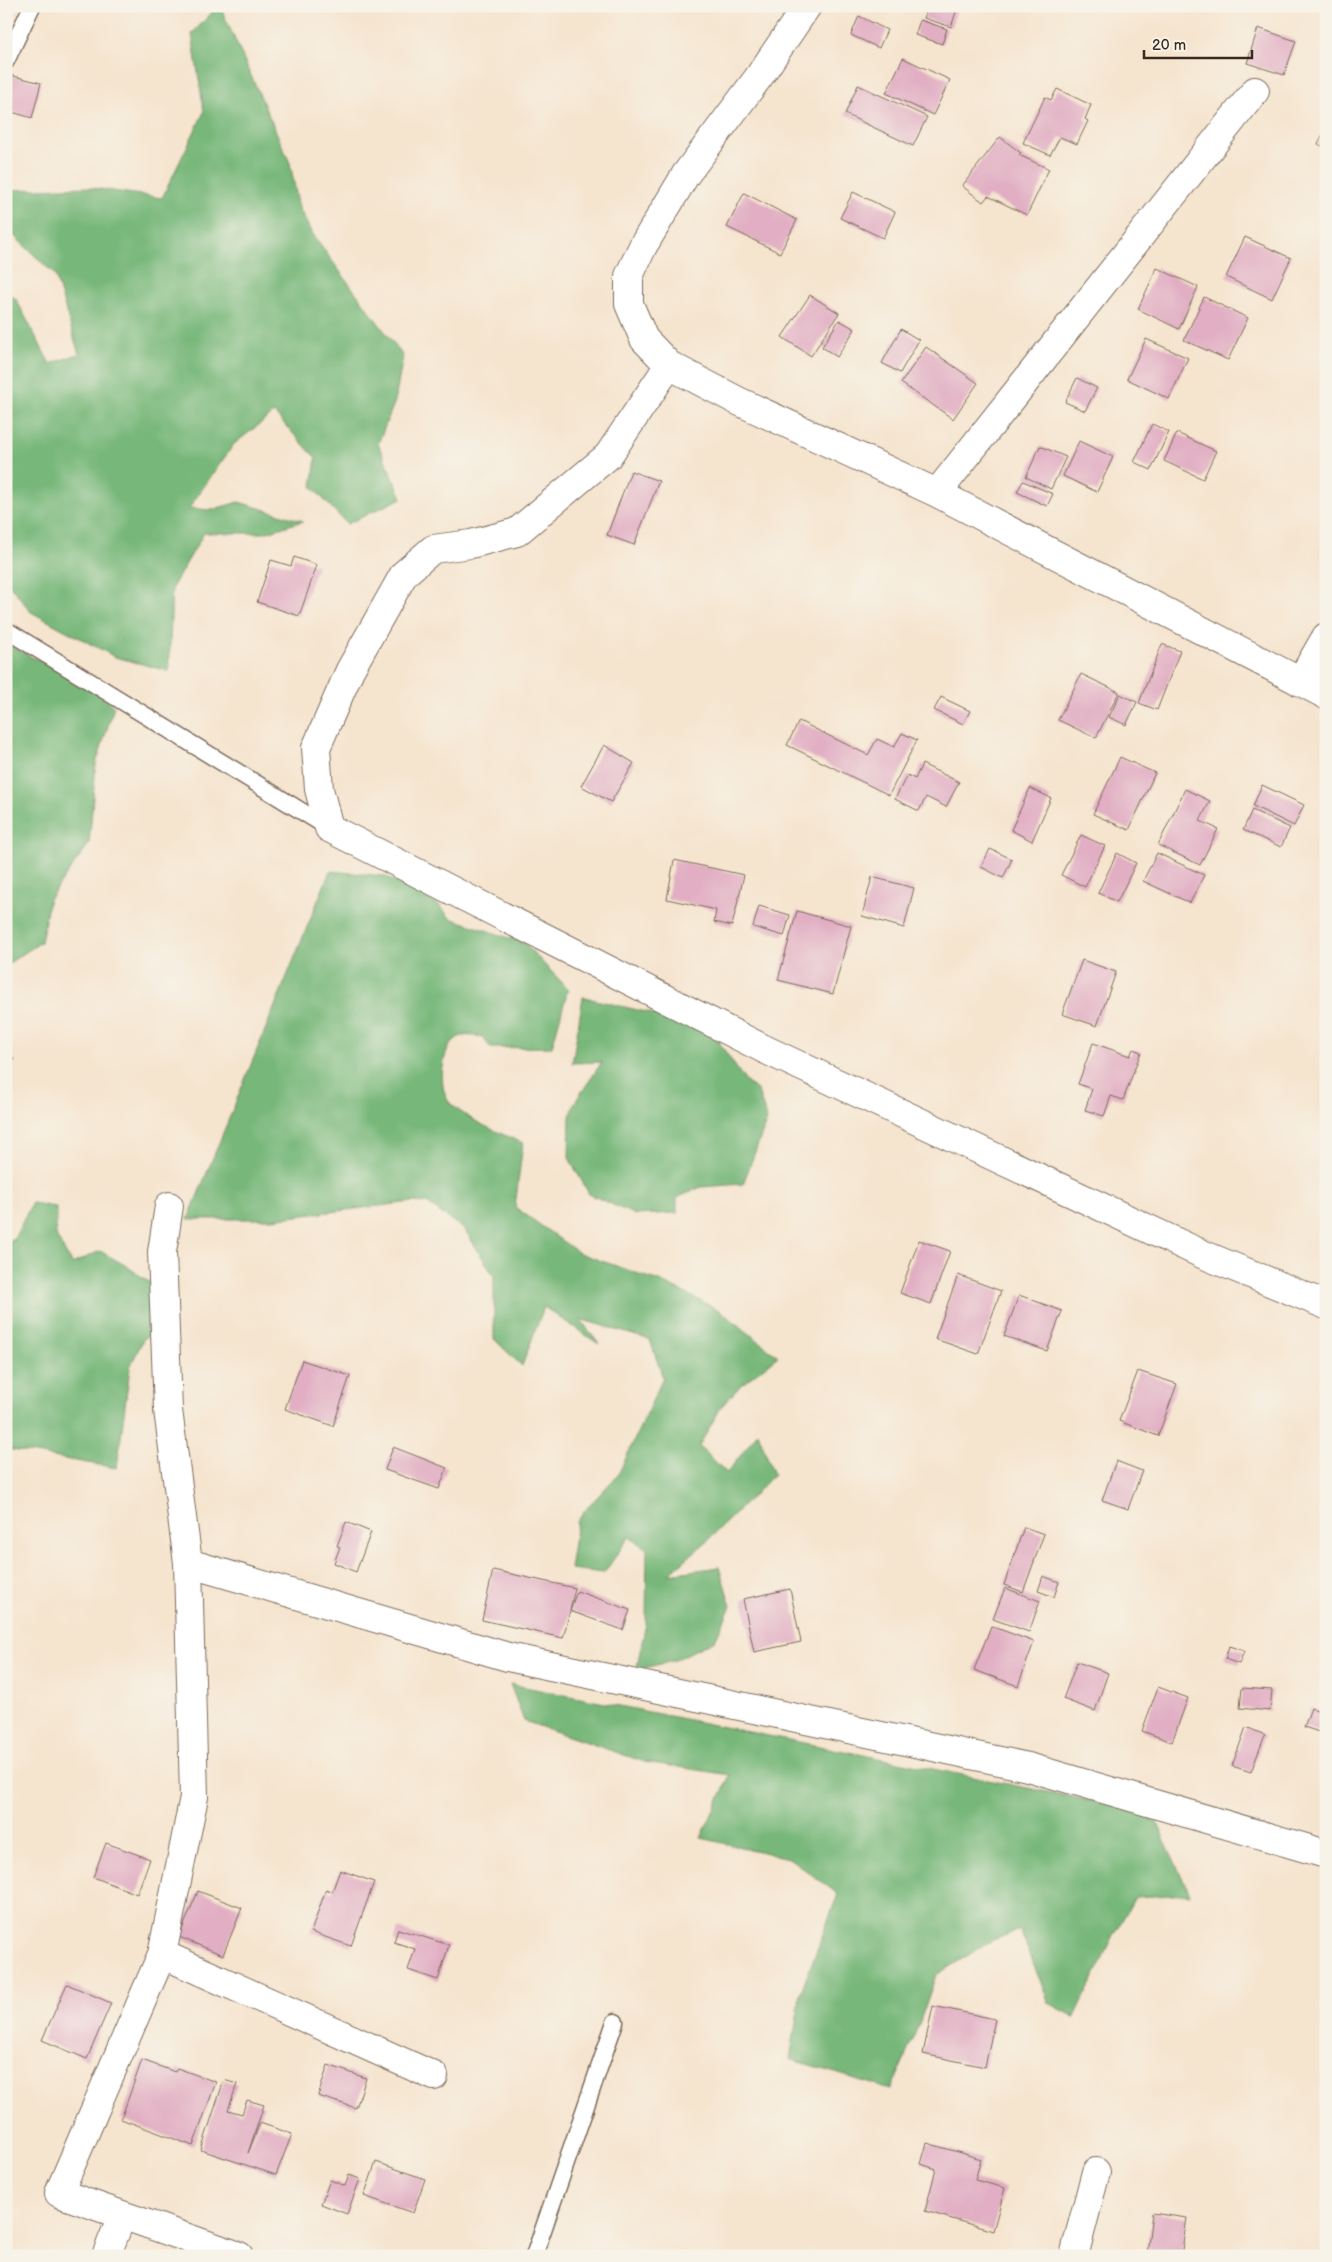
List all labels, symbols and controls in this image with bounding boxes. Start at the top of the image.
scale bar [1144,28,1252,60]
text: 20 m [1152,36,1186,55]

